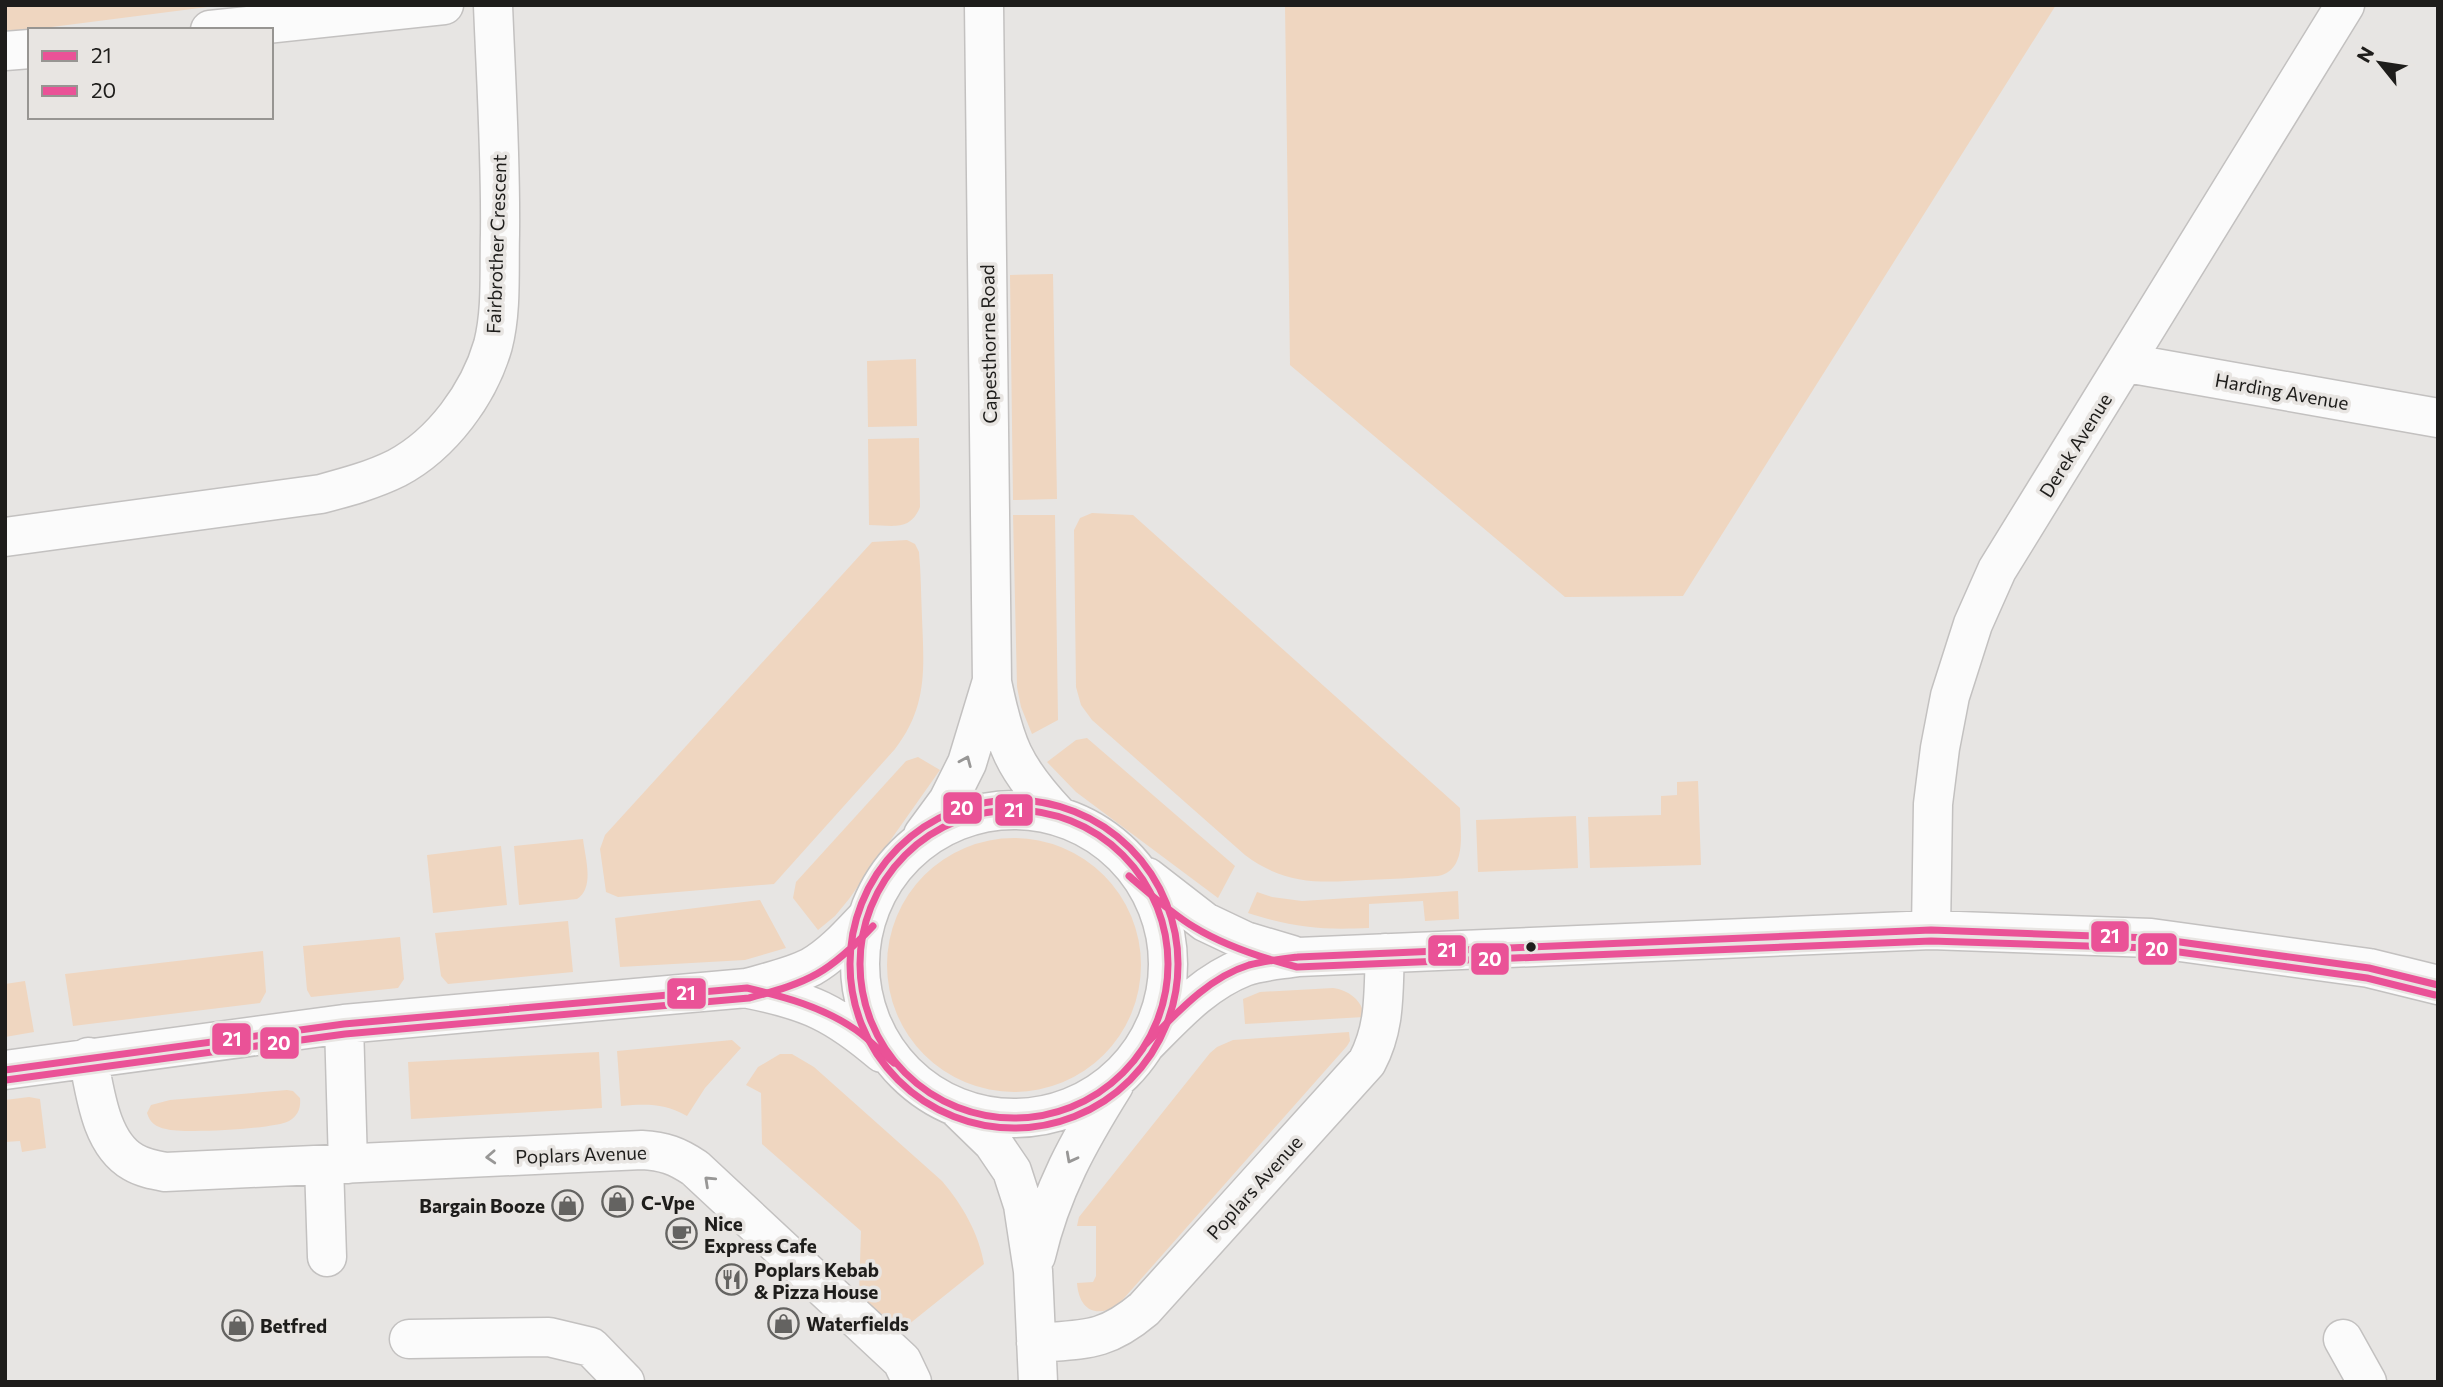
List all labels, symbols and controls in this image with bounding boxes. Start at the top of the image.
legend [28,28,273,119]
north arrow [2345,28,2415,98]
text: 21 [91,42,112,67]
text: N [2351,42,2378,66]
text: 20 [91,77,116,102]
street label: Fairbrother Crescent [481,154,511,334]
street label: Capesthorne Road [975,264,1001,424]
street label: Harding Avenue [2213,368,2351,414]
street label: Derek Avenue [2034,389,2116,501]
one-way arrow [958,756,972,768]
line badge: 20 [942,791,983,825]
line badge: 21 [994,793,1034,827]
text: 20 [950,796,974,819]
text: 21 [1004,798,1024,821]
line badge: 21 [2090,920,2130,953]
text: 21 [2100,924,2120,947]
line badge: 20 [2137,932,2178,966]
line badge: 21 [1427,934,1467,967]
text: 20 [2145,937,2169,960]
text: 21 [1437,938,1457,961]
unlabelled marker [1524,940,1538,954]
line badge: 20 [1470,942,1510,976]
text: 20 [1478,947,1502,970]
line badge: 21 [666,977,707,1010]
text: 21 [676,981,696,1004]
line badge: 21 [211,1022,252,1056]
line badge: 20 [259,1026,300,1060]
text: 21 [222,1027,242,1050]
text: 20 [267,1031,291,1054]
street label: Poplars Avenue [1201,1130,1307,1244]
street label: Poplars Avenue [515,1140,647,1168]
one-way arrow [486,1150,497,1165]
one-way arrow [1066,1151,1079,1164]
one-way arrow [704,1177,717,1189]
shop icon: C-Vpe [601,1185,635,1219]
shop icon: Bargain Booze [551,1188,585,1222]
place label: C-Vpe [641,1191,695,1214]
place label: Bargain Booze [419,1194,545,1217]
place label: Nice Express Cafe [704,1212,817,1257]
cafe icon: Nice Express Cafe [664,1217,698,1251]
place label: Poplars Kebab & Pizza House [754,1258,879,1303]
restaurant icon: Poplars Kebab & Pizza House [714,1263,748,1297]
shop icon: Waterfields [766,1306,800,1340]
shop icon: Betfred [220,1308,254,1342]
place label: Waterfields [806,1312,909,1335]
place label: Betfred [260,1314,327,1337]

